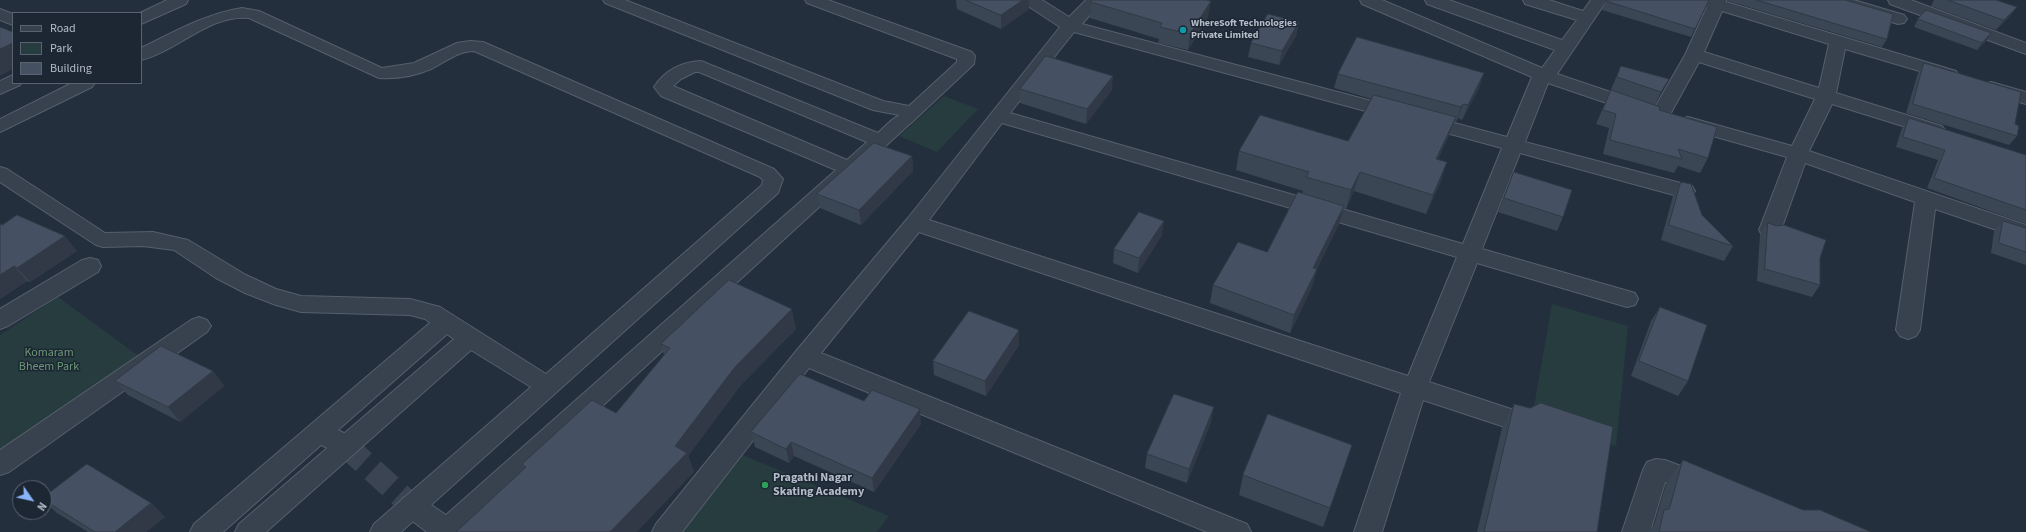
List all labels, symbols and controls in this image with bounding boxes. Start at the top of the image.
legend [12,12,142,84]
place label: WhereSoft Technologies Private Limited [1191,18,1297,42]
text: Road [50,20,76,37]
marker: WhereSoft Technologies Private Limited [1178,25,1188,35]
text: Park [50,40,72,57]
text: Building [50,60,92,77]
park label: Komaram Bheem Park [19,346,79,374]
place label: Pragathi Nagar Skating Academy [773,471,864,499]
north arrow [12,480,52,520]
marker: Pragathi Nagar Skating Academy [760,480,770,490]
text: N [33,499,50,514]

